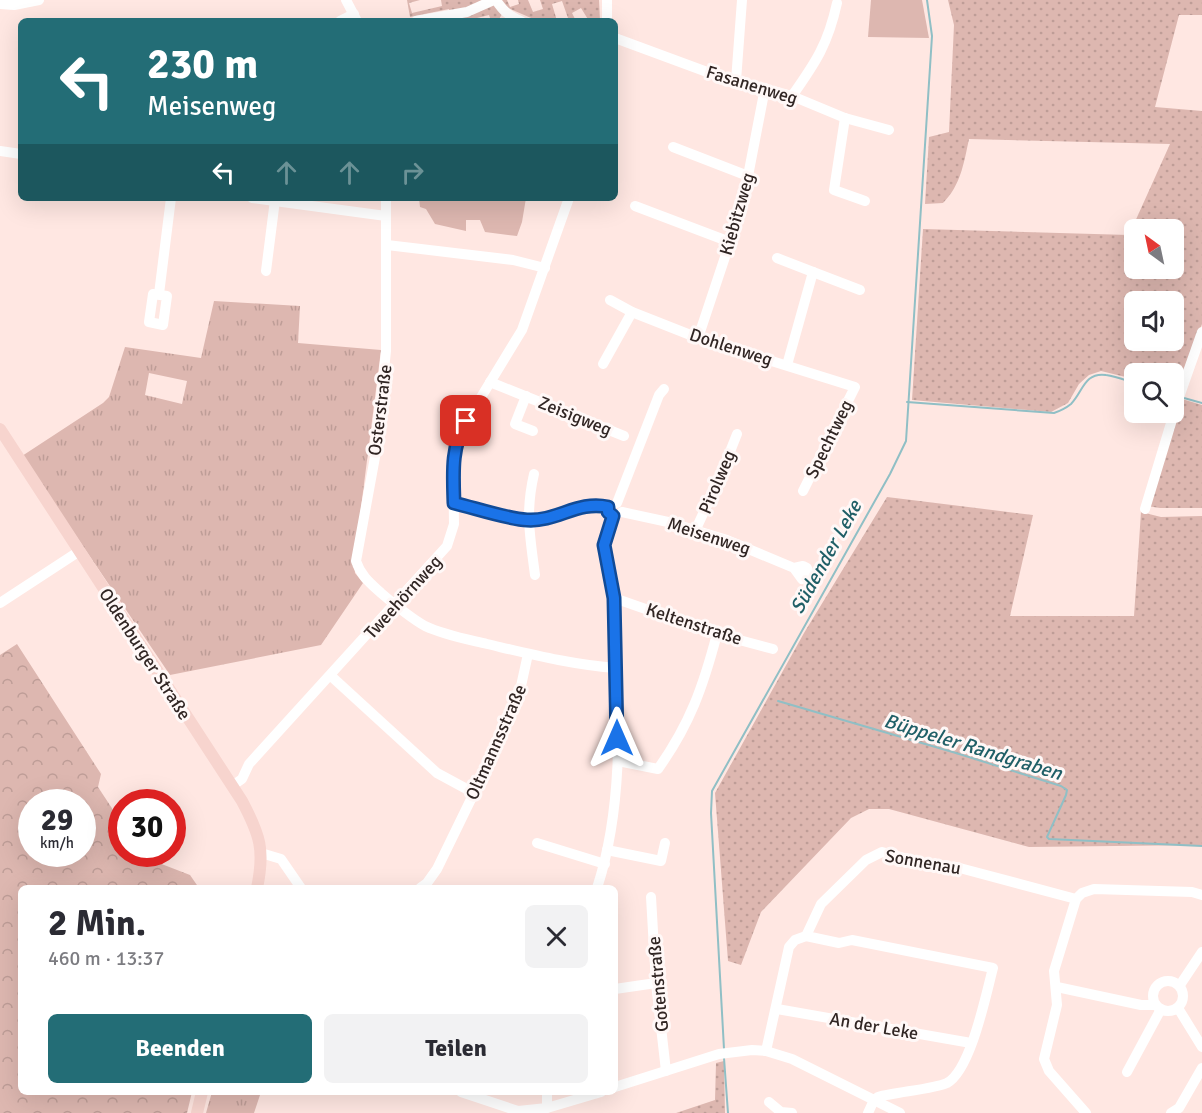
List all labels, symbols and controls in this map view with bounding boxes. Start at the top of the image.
text: 230 m [147,39,258,90]
icon: left [48,42,126,120]
street label: Fasanenweg [704,61,800,109]
text: Meisenweg [147,90,276,123]
icon: left [207,156,240,189]
icon: ahead [270,156,303,189]
icon: ahead [333,156,366,189]
icon: right [396,156,429,189]
street label: Kiebitzweg [715,170,759,258]
north arrow [1124,219,1184,279]
map controls [1124,219,1184,423]
button: sound [1124,291,1184,351]
street label: Dohlenweg [687,323,775,371]
street label: Osterstraße [364,363,396,457]
button: search [1124,363,1184,423]
street label: Zeisigweg [535,391,615,441]
pin [440,395,491,446]
street label: Spechtweg [801,396,857,482]
icon: arrive [449,404,482,437]
street label: Pirolweg [694,447,740,517]
water label: Südender Leke [785,495,868,618]
street label: Meisenweg [665,512,753,560]
street label: Tweehörnweg [360,551,446,643]
street label: Oldenburger Straße [94,584,196,724]
street label: Keltenstraße [643,598,745,650]
street label: Oltmannsstraße [461,681,531,803]
position arrow [585,706,649,770]
water label: Büppeler Randgraben [881,708,1066,786]
speed limit sign: 30 [108,789,186,867]
text: 29 [41,802,73,839]
text: km/h [40,834,74,852]
street label: Sonnenau [883,844,963,880]
text: 2 Min. [48,901,146,946]
button: close [525,905,588,968]
street label: Gotenstraße [643,935,673,1033]
text: 460 m · 13:37 [48,946,164,971]
street label: An der Leke [828,1007,920,1045]
button: Beenden [48,1014,312,1083]
button: Teilen [324,1014,588,1083]

